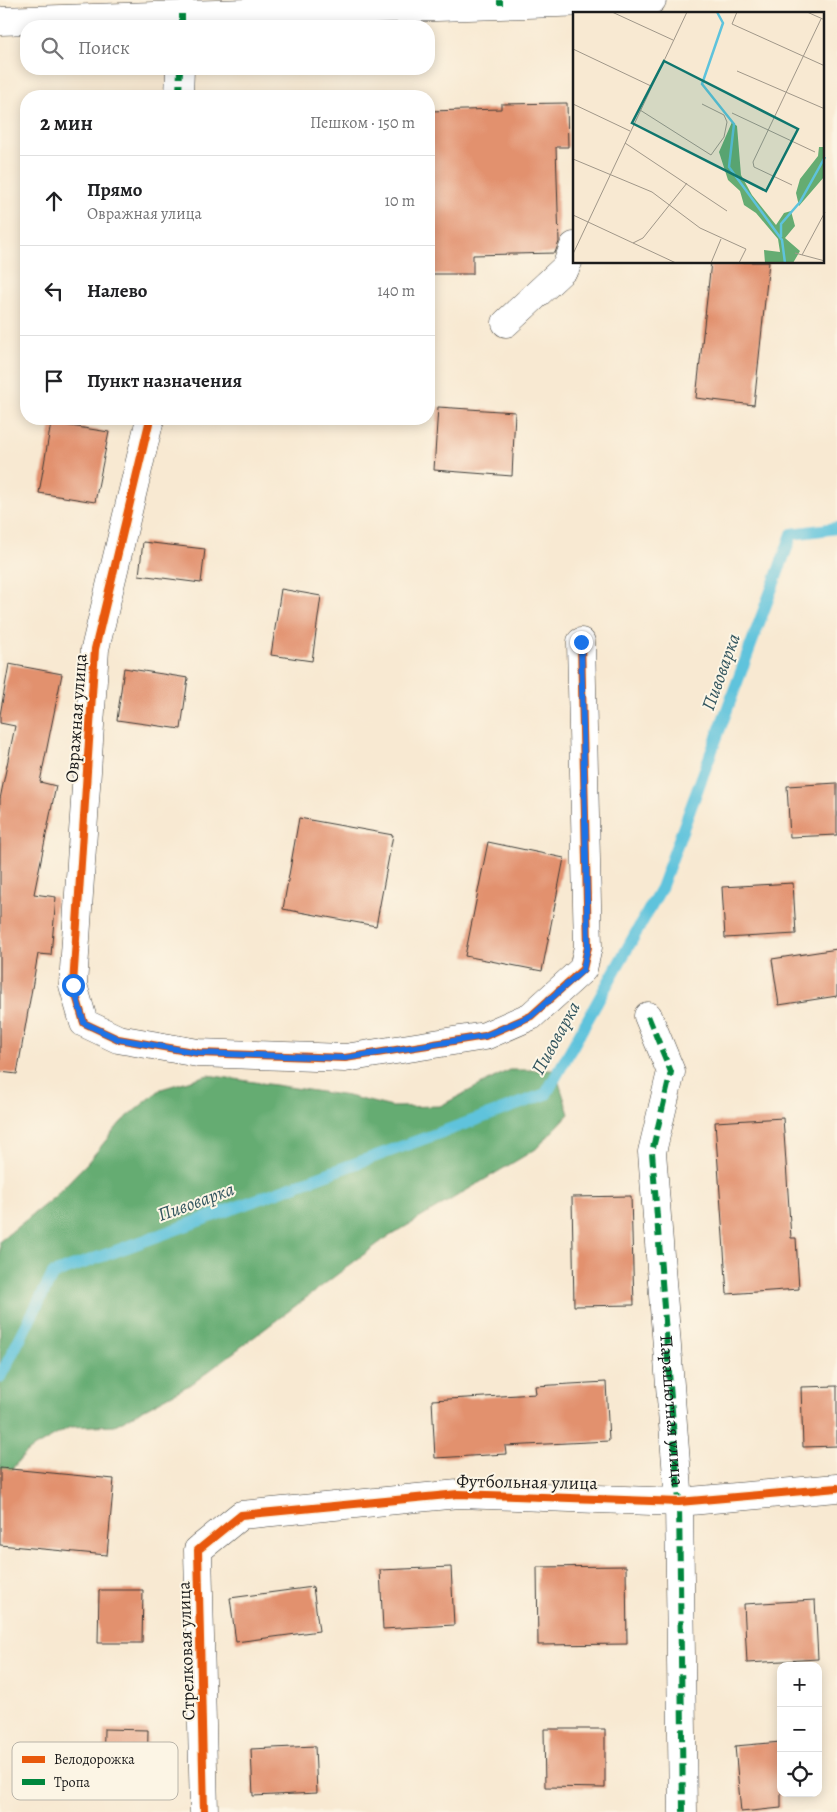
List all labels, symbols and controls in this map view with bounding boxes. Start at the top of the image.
inset map [573,12,824,264]
search box [20,20,435,75]
icon: search [38,34,66,62]
text: Поиск [78,35,130,61]
text: 2 мин [40,109,93,137]
text: Пешком · 150 m [310,112,415,134]
text: Прямо [87,177,142,203]
icon: ahead [40,187,68,215]
text: 10 m [385,190,415,212]
text: Овражная улица [87,203,202,225]
icon: left [40,277,68,305]
text: Налево [87,278,147,304]
text: 140 m [377,280,415,302]
icon: arrive [40,367,68,395]
text: Пункт назначения [87,368,242,394]
water label: Пивоварка [695,630,747,714]
route end [570,631,593,654]
street label: Овражная улица [60,652,93,783]
route start [62,974,85,997]
water label: Пивоварка [525,997,587,1079]
water label: Пивоварка [154,1176,238,1228]
street label: Парашютная улица [654,1334,690,1488]
street label: Футбольная улица [456,1469,598,1495]
street label: Стрелковая улица [172,1580,200,1721]
map controls [777,1662,822,1797]
button: + [777,1662,822,1707]
button: − [777,1707,822,1752]
legend [12,1742,178,1800]
text: Велодорожка [54,1750,135,1769]
button: locate [777,1752,822,1797]
text: Тропа [54,1773,91,1792]

